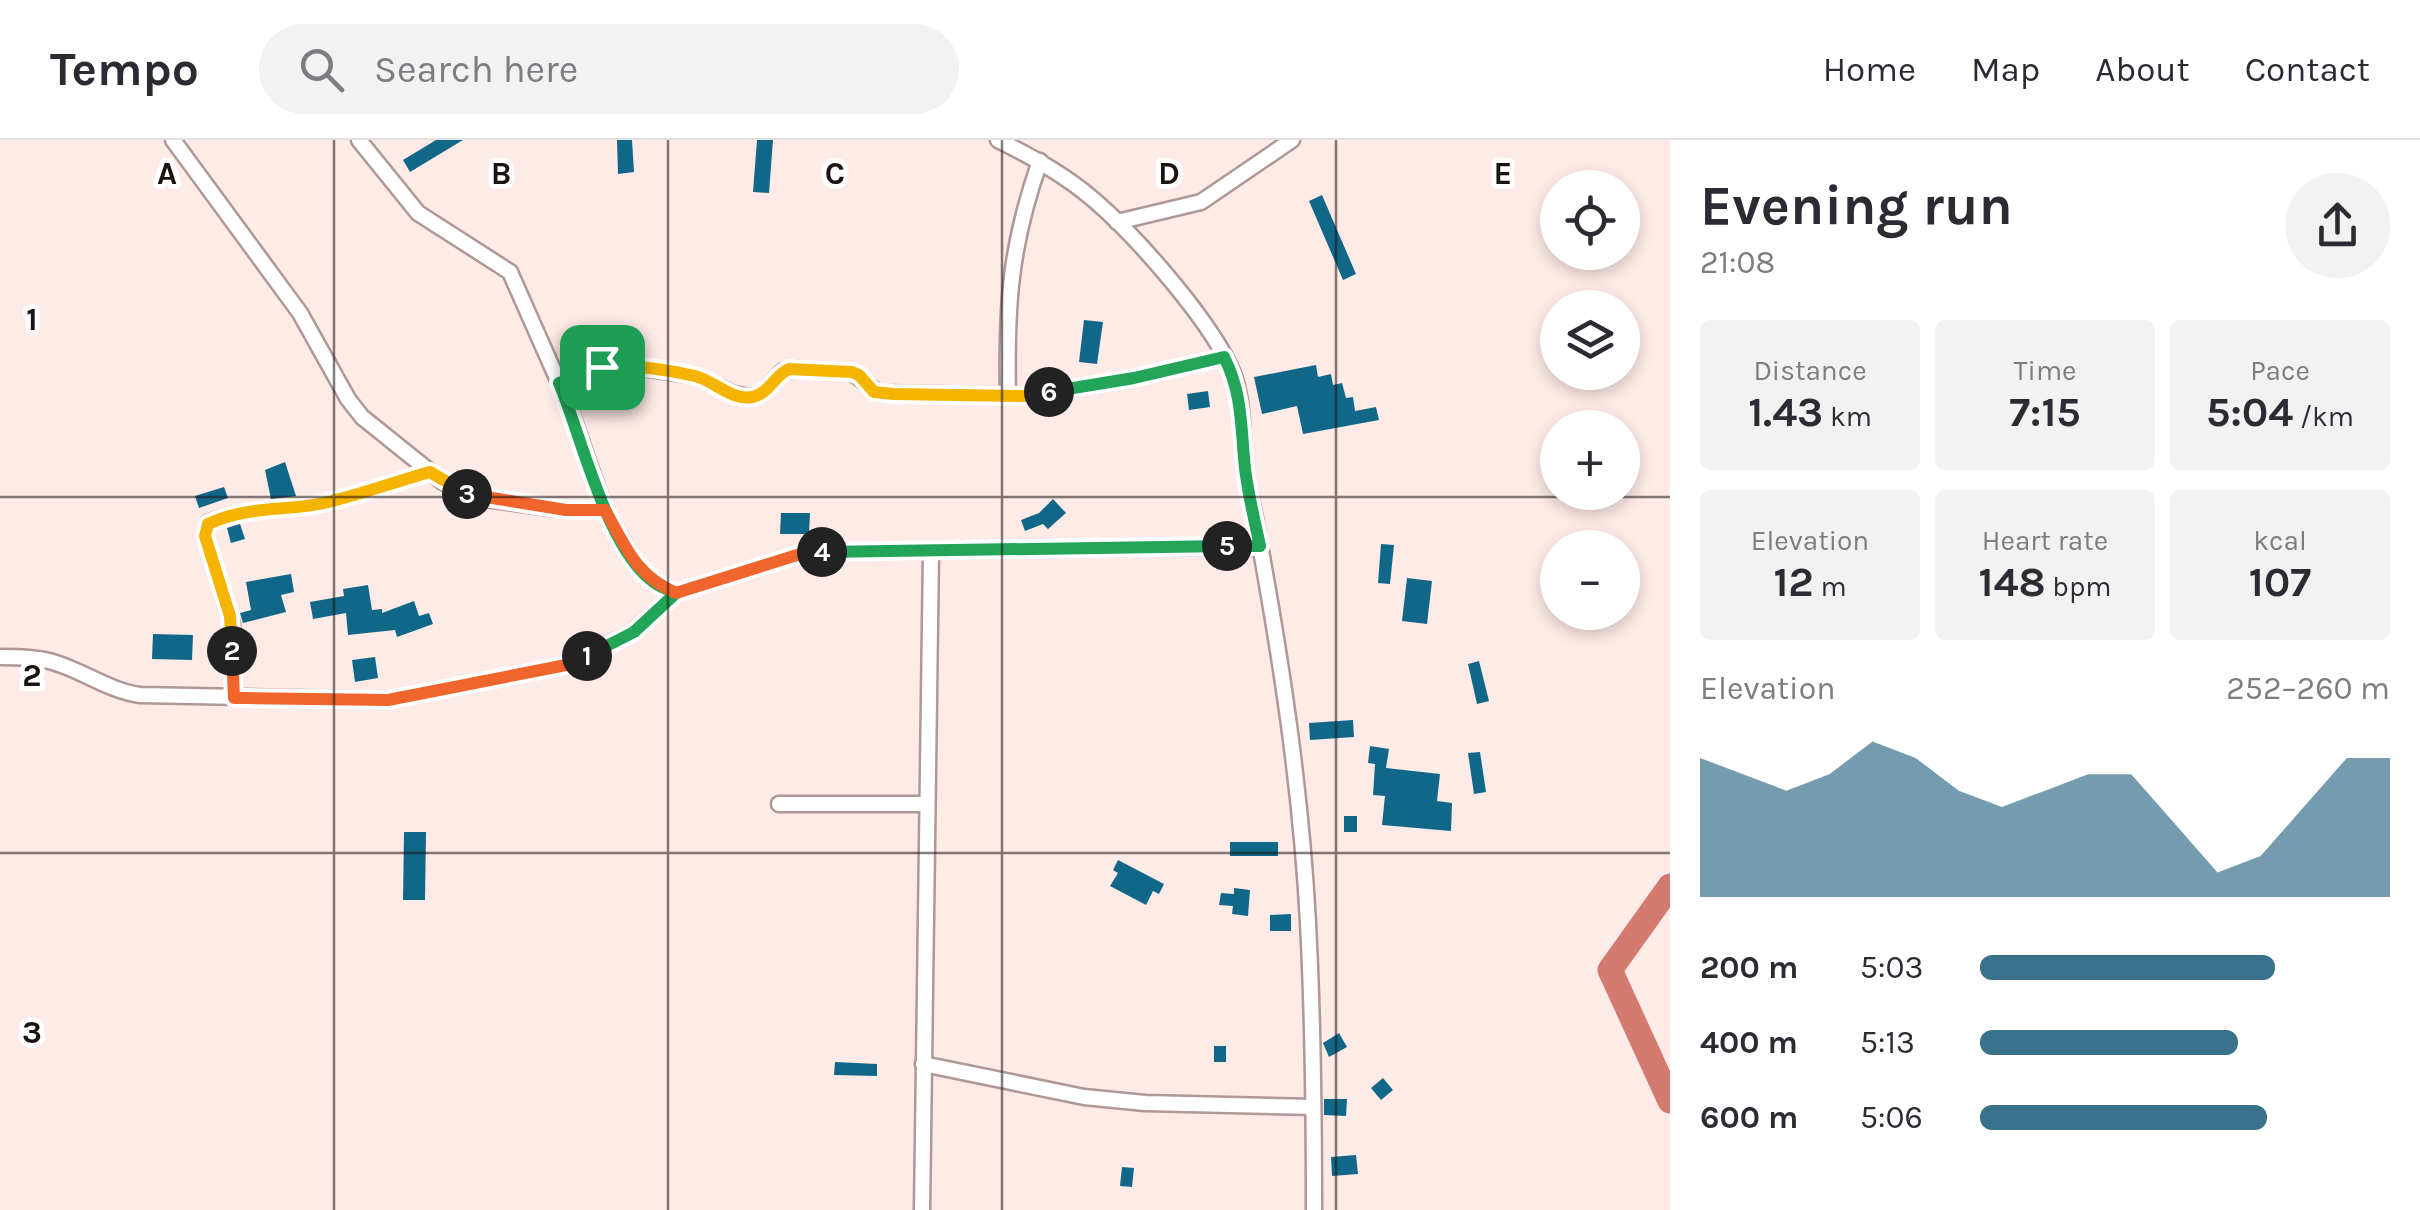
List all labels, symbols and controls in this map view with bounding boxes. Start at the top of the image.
search box [259,24,959,114]
text: Tempo [50,41,199,97]
icon: search [294,42,349,97]
text: Search here [374,47,578,92]
text: Home [1823,49,1916,90]
text: Map [1971,49,2040,90]
text: About [2095,49,2190,90]
text: Contact [2245,49,2370,90]
text: A [157,155,177,192]
text: B [491,155,511,192]
text: C [825,155,845,192]
text: D [1158,155,1180,192]
text: E [1494,155,1512,192]
map controls [1540,170,1640,630]
button: locate [1540,170,1640,270]
button: share [2285,173,2390,278]
text: Evening run [1700,174,2013,238]
text: 21:08 [1700,244,1775,281]
button: layers [1540,290,1640,390]
text: 1 [26,301,38,338]
pin [560,325,645,410]
icon: arrive [575,340,630,395]
text: Distance [1753,354,1867,387]
text: Time [2014,354,2076,387]
text: Pace [2250,354,2310,387]
pin: 6 [1024,367,1074,417]
text: 6 [1041,375,1058,408]
text: 1.43 [1748,387,1823,437]
text: 7:15 [2009,387,2081,437]
text: 5:04 [2206,387,2293,437]
text: km [1823,400,1872,433]
text: /km [2293,400,2354,433]
button: + [1540,410,1640,510]
pin: 3 [442,469,492,519]
text: 3 [458,477,476,510]
pin: 5 [1202,521,1252,571]
text: Elevation [1751,524,1869,557]
text: Heart rate [1982,524,2108,557]
text: kcal [2253,524,2307,557]
pin: 4 [797,527,847,577]
text: 5 [1219,529,1235,562]
button: − [1540,530,1640,630]
text: 4 [814,535,830,568]
text: 12 [1773,557,1814,607]
text: 148 [1979,557,2046,607]
text: 107 [2249,557,2311,607]
text: m [1814,570,1847,603]
text: bpm [2046,570,2111,603]
pin: 2 [207,626,257,676]
pin: 1 [562,631,612,681]
text: 2 [224,634,240,667]
text: 1 [582,639,592,672]
text: 2 [22,657,42,694]
text: Elevation [1700,670,1835,707]
text: 252–260 m [2226,670,2390,707]
text: 200 m [1700,949,1798,986]
text: 5:03 [1860,949,1923,986]
text: 3 [22,1014,42,1051]
text: 400 m [1700,1024,1798,1061]
text: 5:13 [1860,1024,1915,1061]
text: 600 m [1700,1099,1798,1136]
text: 5:06 [1860,1099,1923,1136]

